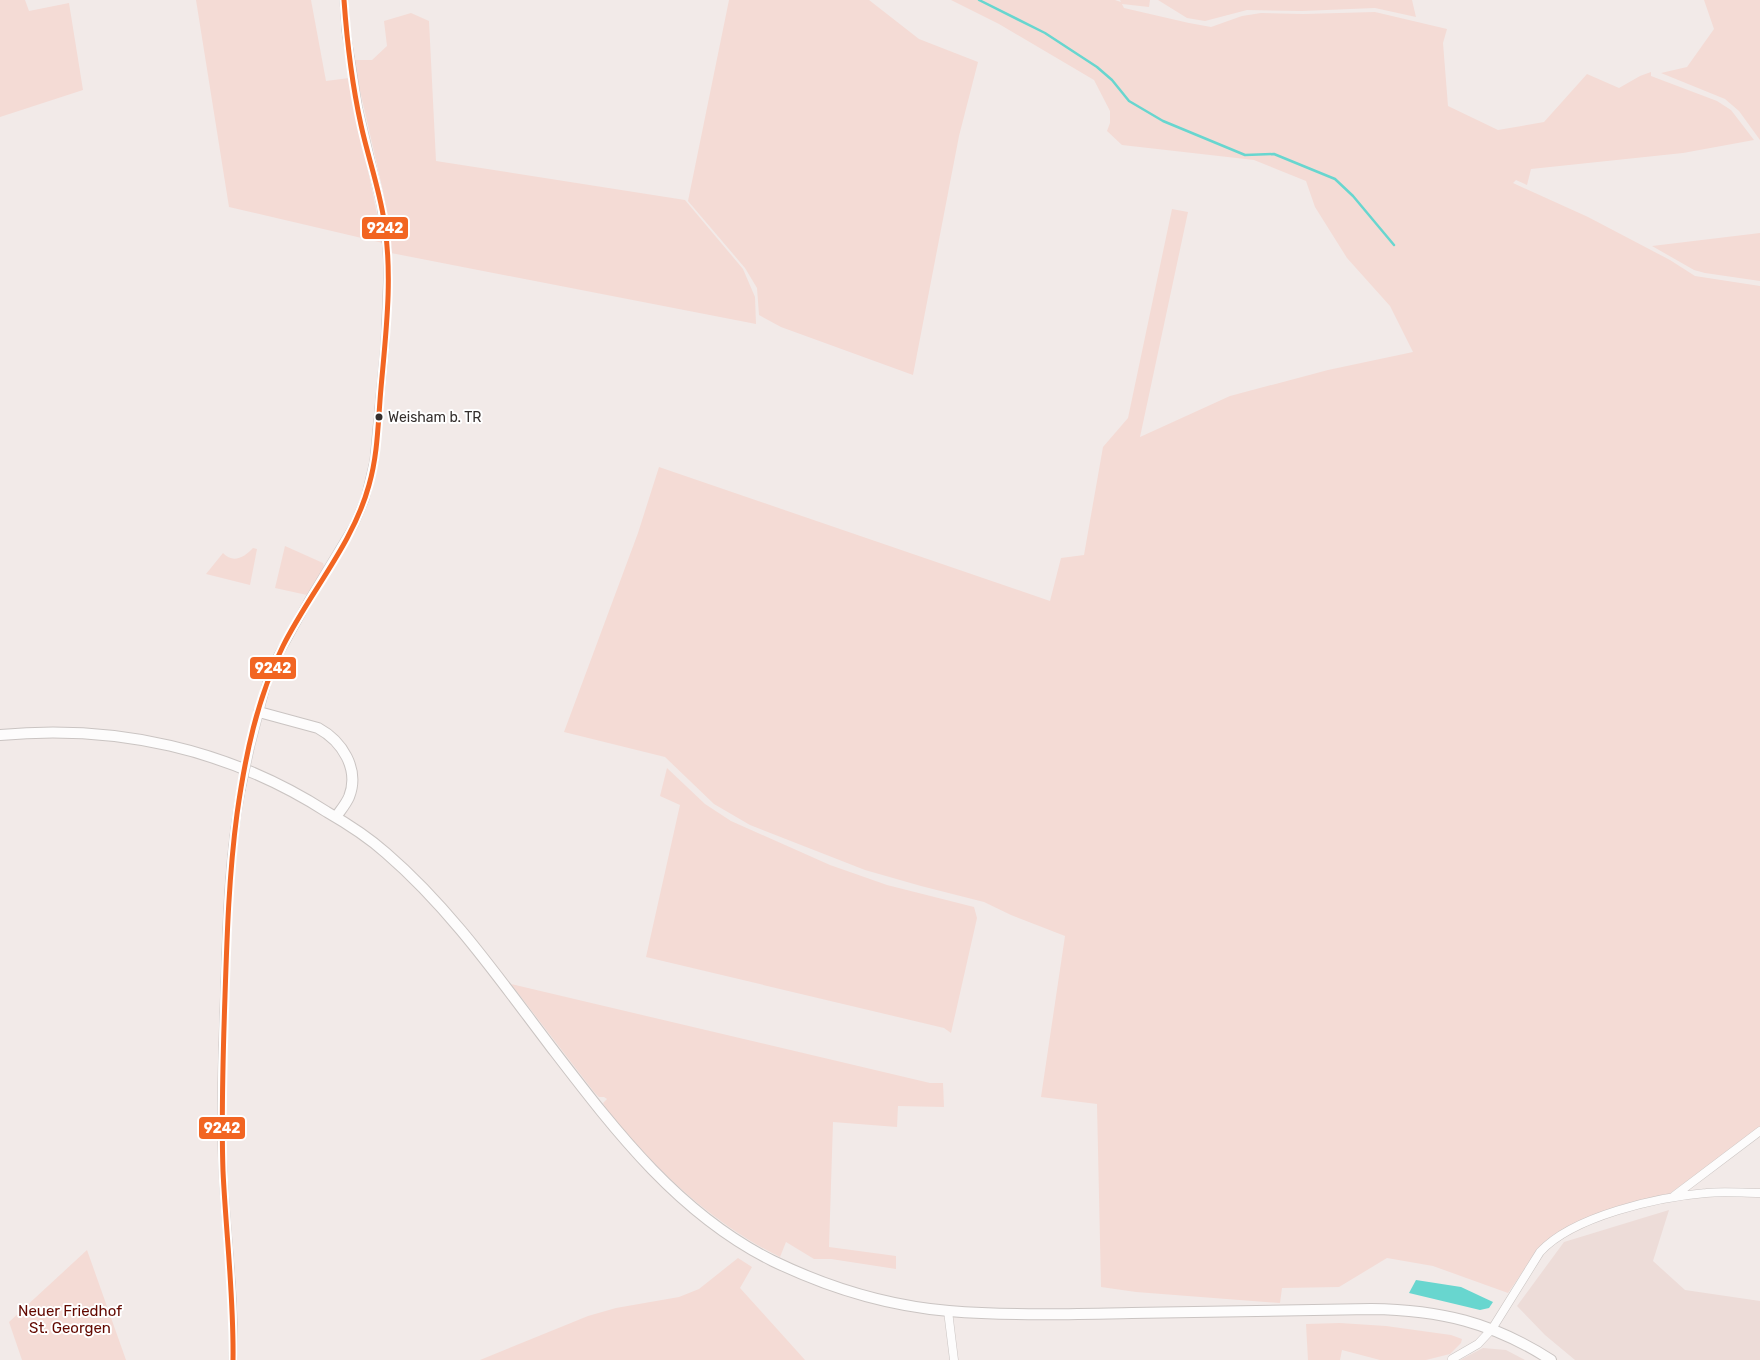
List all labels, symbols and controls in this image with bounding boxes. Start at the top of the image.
line badge: 9242 [361,216,409,240]
text: 9242 [367,220,403,237]
place label: Weisham b. TR [388,409,482,426]
marker: Weisham b. TR [374,412,384,422]
line badge: 9242 [249,656,297,680]
text: 9242 [255,660,291,677]
line badge: 9242 [198,1116,246,1140]
text: 9242 [204,1120,240,1137]
park label: Neuer Friedhof St. Georgen [18,1302,122,1337]

